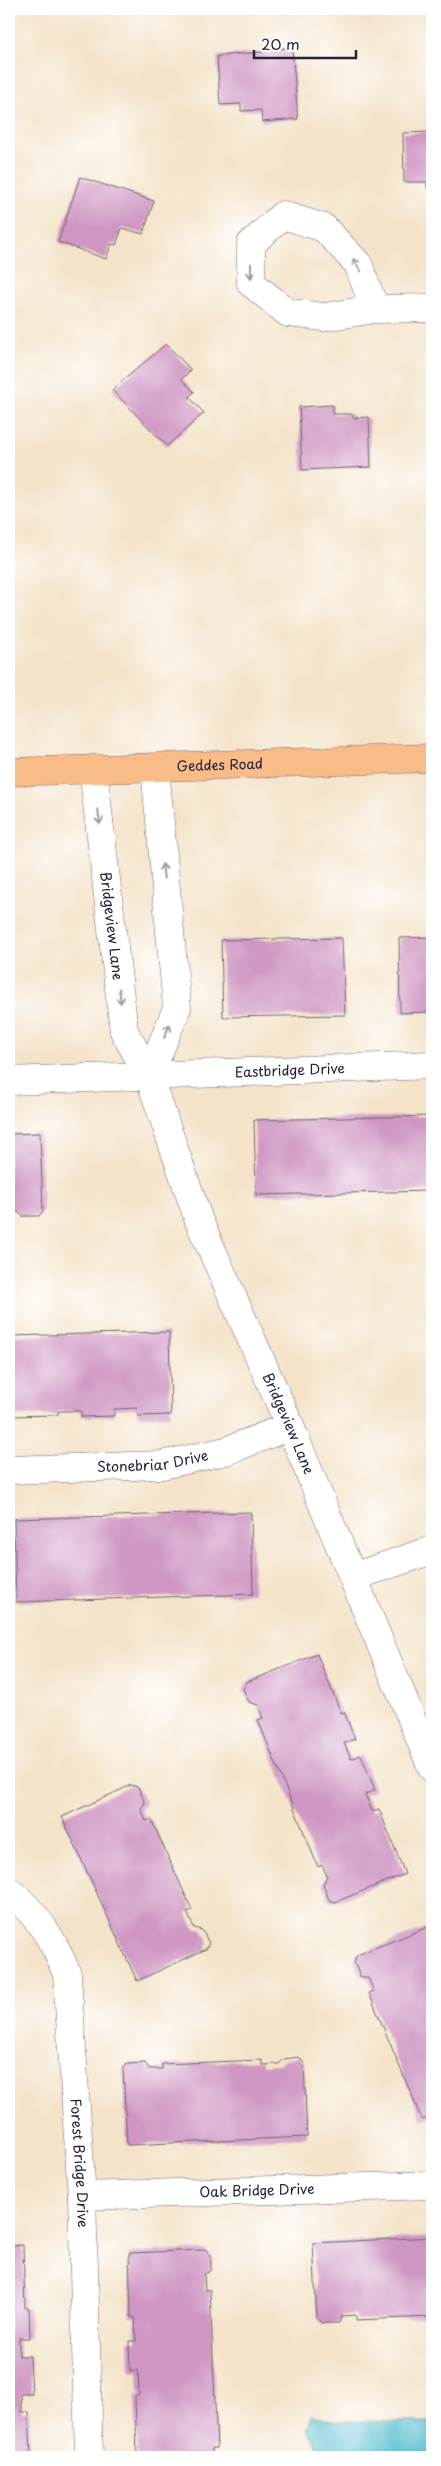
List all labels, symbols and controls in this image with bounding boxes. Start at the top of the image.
scale bar [254,28,356,60]
text: 20 m [261,32,300,55]
one-way arrow [351,258,361,272]
one-way arrow [246,262,256,279]
street label: Geddes Road [176,753,263,776]
one-way arrow [94,809,104,825]
one-way arrow [158,863,168,879]
street label: Bridgeview Lane [95,871,129,981]
one-way arrow [115,988,125,1004]
one-way arrow [163,1024,173,1039]
street label: Eastbridge Drive [234,1057,345,1082]
street label: Bridgeview Lane [258,1369,320,1477]
street label: Stonebriar Drive [96,1444,210,1477]
street label: Forest Bridge Drive [65,2098,94,2228]
street label: Oak Bridge Drive [199,2178,315,2202]

